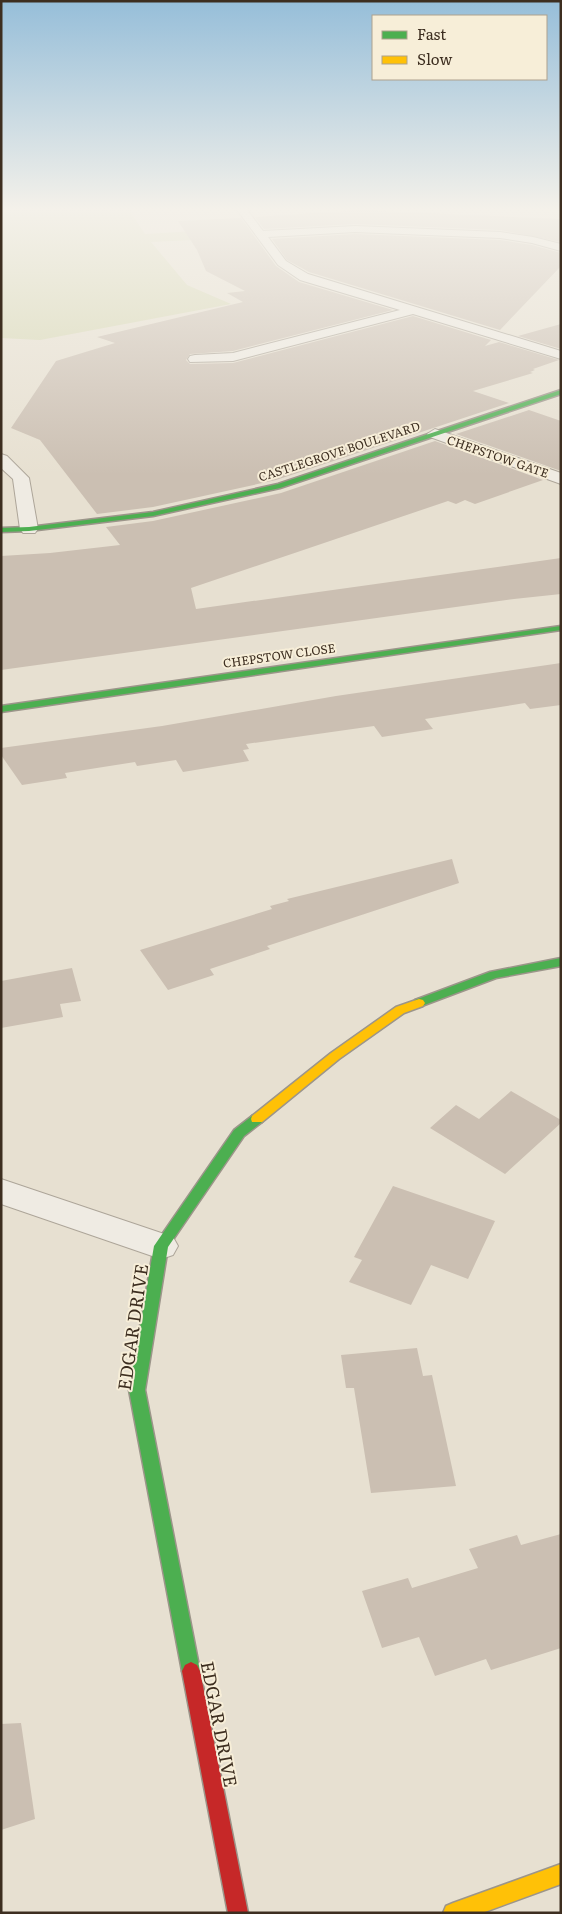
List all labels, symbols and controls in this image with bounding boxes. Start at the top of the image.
legend [372,15,547,80]
text: Fast [417,22,446,45]
text: Slow [417,47,452,70]
street label: CASTLEGROVE BOULEVARD [256,416,422,486]
street label: CHEPSTOW GATE [445,430,552,482]
street label: CHEPSTOW CLOSE [222,638,337,672]
street label: EDGAR DRIVE [110,1262,154,1392]
street label: EDGAR DRIVE [195,1659,245,1789]

